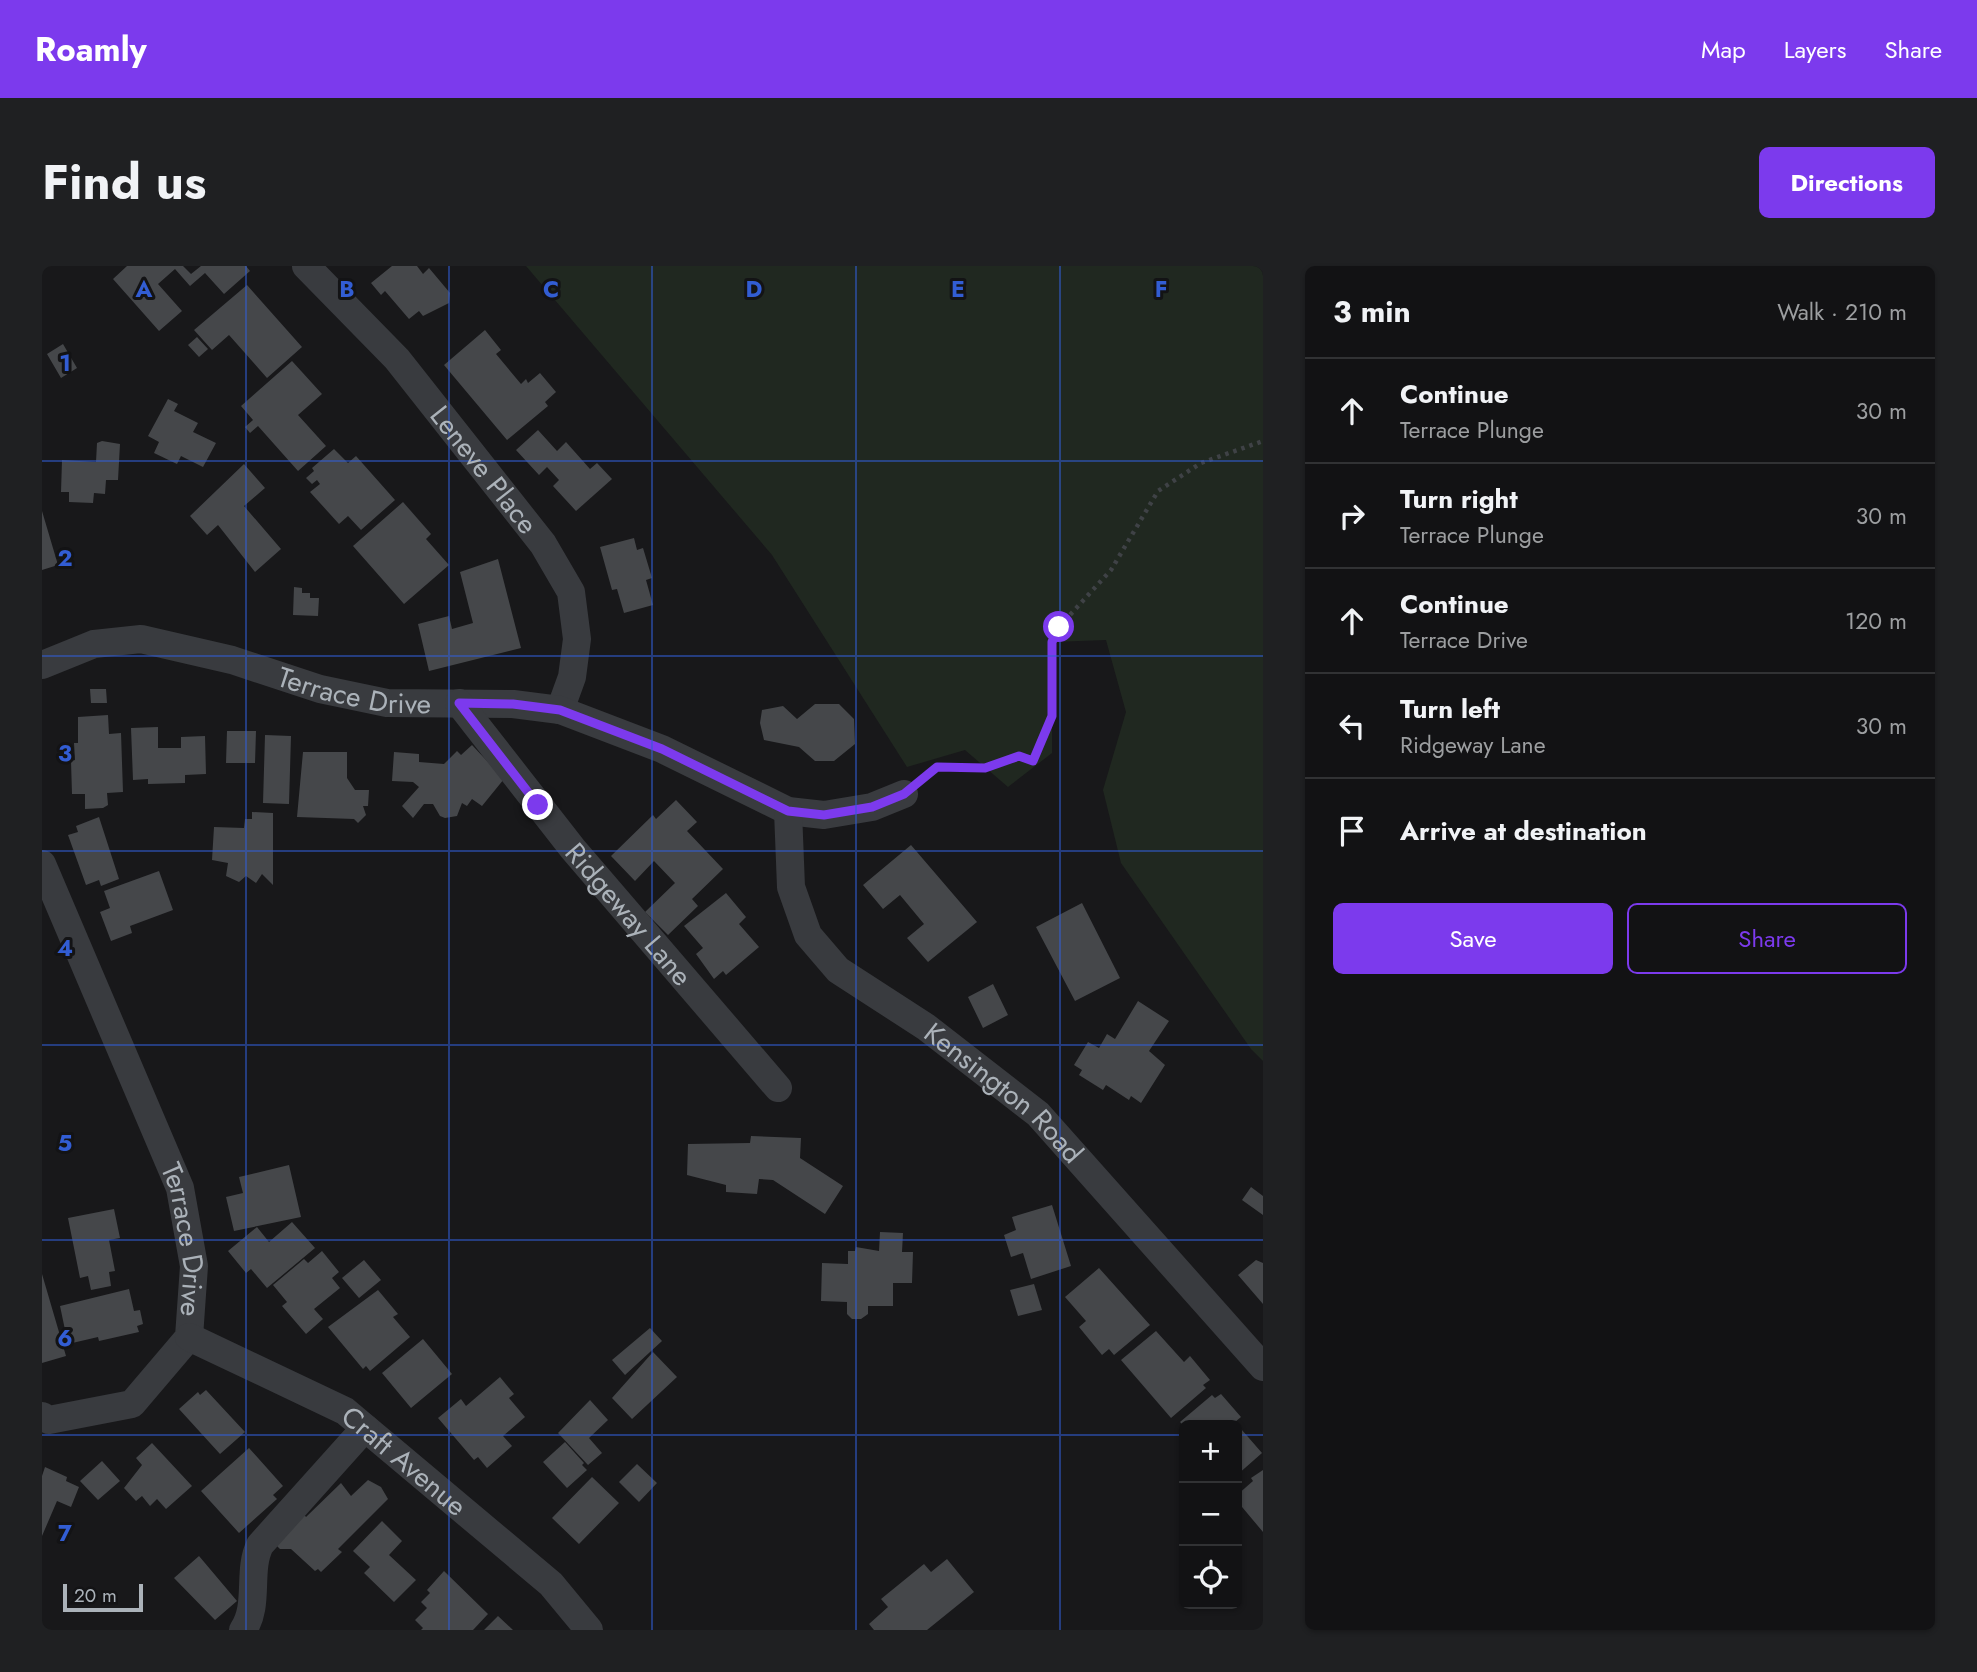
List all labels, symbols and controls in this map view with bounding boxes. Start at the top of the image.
text: Roamly [35,26,147,73]
text: Map [1701,32,1746,67]
text: Layers [1784,32,1846,67]
text: Share [1884,32,1942,67]
text: Find us [42,147,206,217]
button: Directions [1759,147,1935,218]
text: A [135,272,153,306]
text: B [339,272,355,306]
text: C [543,272,559,306]
text: D [746,272,763,306]
text: E [951,272,965,306]
text: F [1155,272,1167,306]
text: 3 min [1333,290,1411,333]
text: Walk · 210 m [1777,295,1907,329]
text: 1 [59,346,71,380]
text: Continue [1400,375,1509,413]
icon: ahead [1333,392,1371,430]
text: 30 m [1856,394,1907,428]
street label: Leneve Place [421,397,548,543]
text: Terrace Plunge [1400,413,1544,447]
text: Turn right [1400,480,1518,518]
icon: right [1333,497,1371,535]
text: 30 m [1856,499,1907,533]
text: Terrace Plunge [1400,518,1544,552]
text: 2 [57,541,73,575]
text: Continue [1400,585,1509,623]
icon: ahead [1333,602,1371,640]
text: 120 m [1845,604,1907,638]
route start [1043,611,1074,642]
text: Terrace Drive [1400,623,1528,657]
street label: Terrace Drive [272,656,431,724]
text: Turn left [1400,690,1500,728]
icon: left [1333,707,1371,745]
text: 30 m [1856,709,1907,743]
text: Ridgeway Lane [1400,728,1546,762]
text: 3 [58,736,72,770]
route end [522,789,553,820]
icon: arrive [1333,812,1371,850]
text: Arrive at destination [1400,812,1647,850]
street label: Ridgeway Lane [556,833,702,995]
button: Save [1333,903,1613,974]
button: Share [1627,903,1907,974]
text: 4 [57,931,73,965]
street label: Kensington Road [915,1012,1093,1172]
text: 5 [58,1126,72,1160]
street label: Terrace Drive [151,1156,215,1318]
text: 6 [57,1321,73,1355]
street label: Craft Avenue [333,1396,476,1526]
map controls [1179,1420,1242,1609]
button: + [1179,1420,1242,1483]
button: − [1179,1483,1242,1546]
text: 7 [58,1516,72,1550]
button: locate [1179,1546,1242,1609]
scale bar [63,1581,144,1613]
text: 20 m [74,1582,117,1609]

